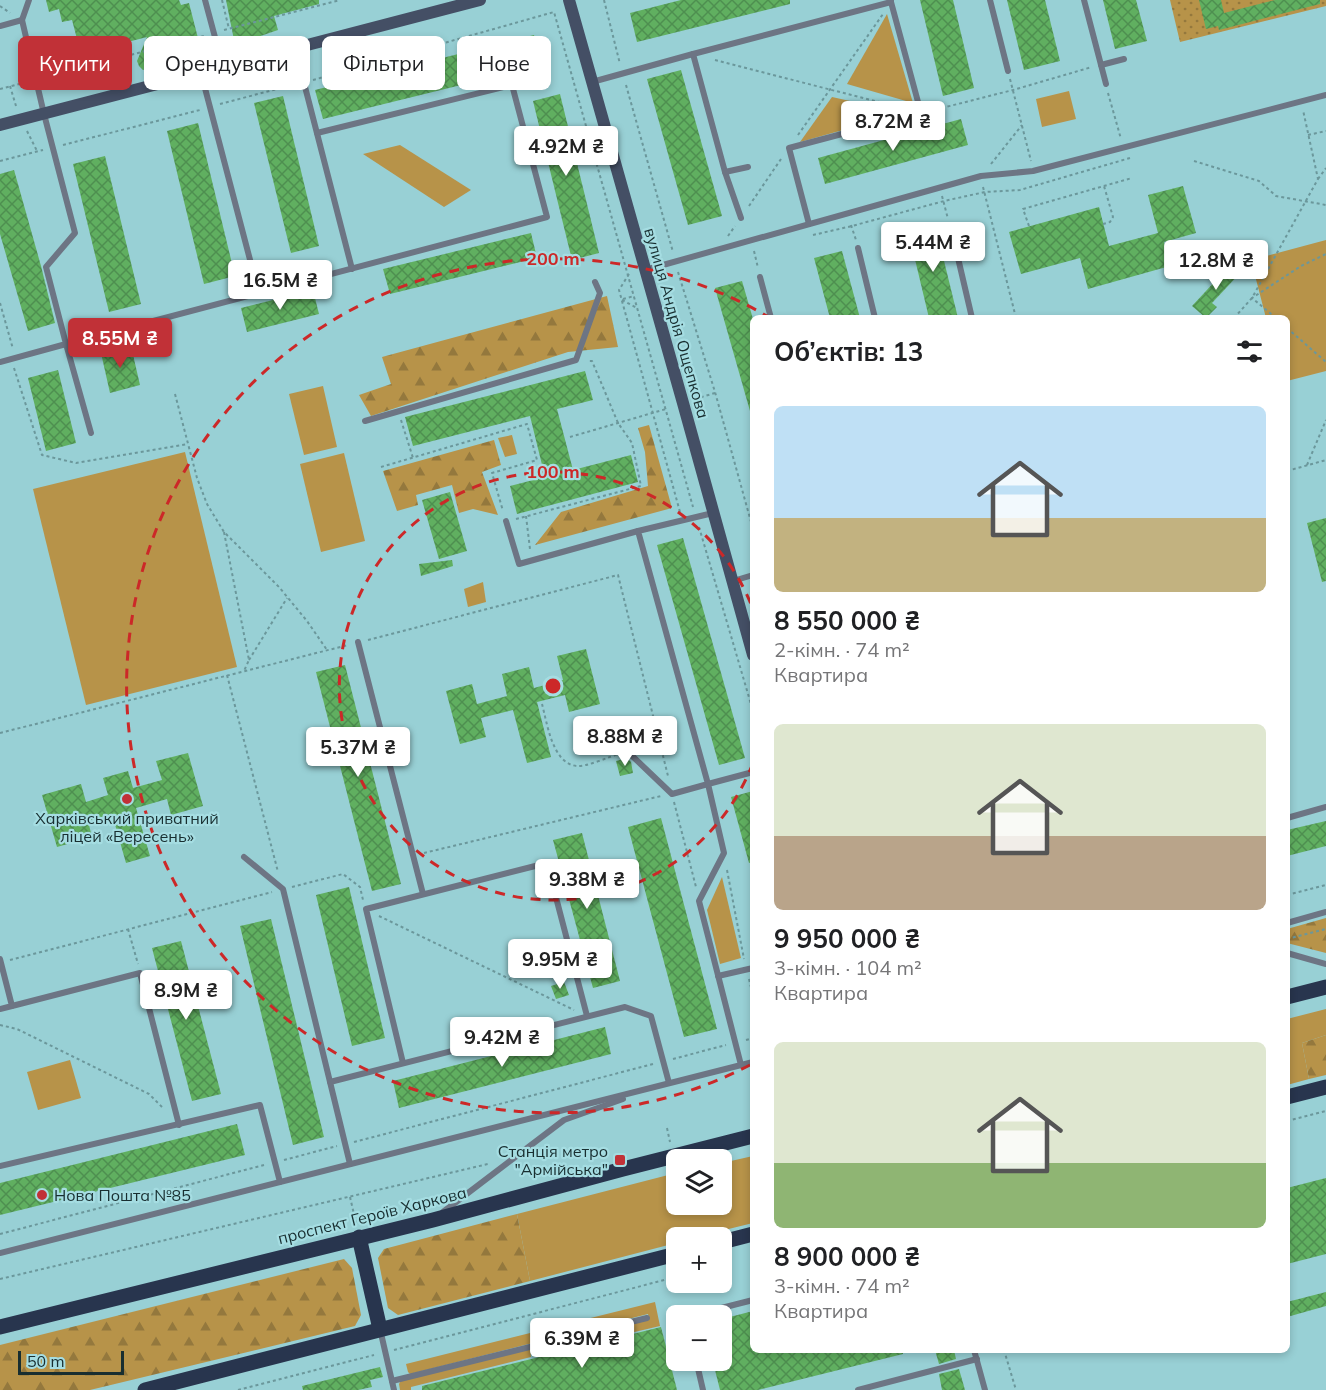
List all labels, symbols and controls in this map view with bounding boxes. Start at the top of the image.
chip: Купити [18,36,132,90]
chip: Орендувати [144,36,310,90]
chip: Фільтри [322,36,445,90]
chip: Нове [457,36,551,90]
pin: 8.72M ₴ [838,101,948,152]
text: 8.72M ₴ [855,108,931,133]
pin: 4.92M ₴ [511,126,621,177]
text: 4.92M ₴ [528,133,604,158]
pin: 5.44M ₴ [878,222,988,273]
street label: вулиця Андрія Ощепкова [640,225,714,421]
text: 5.44M ₴ [895,229,971,254]
pin: 12.8M ₴ [1161,240,1271,291]
text: 200 m [526,247,580,270]
text: 12.8M ₴ [1178,247,1254,272]
pin: 16.5M ₴ [225,260,335,311]
text: 16.5M ₴ [242,267,318,292]
pin: 8.55M ₴ [65,318,175,369]
text: 8.55M ₴ [82,325,158,350]
text: Об’єктів: 13 [774,335,923,368]
icon: filters [1233,335,1266,368]
icon: home [966,445,1074,553]
text: 100 m [526,460,580,483]
text: 8 550 000 ₴ [774,604,920,637]
text: 2-кімн. · 74 m² [774,637,910,662]
text: Квартира [774,662,868,687]
centre of rings [543,676,563,696]
pin: 8.88M ₴ [570,716,680,767]
text: 8.88M ₴ [587,723,663,748]
pin: 5.37M ₴ [303,727,413,778]
text: 5.37M ₴ [320,734,396,759]
icon: home [966,763,1074,871]
marker: Харківський приватний ліцей «Вересень» [120,792,134,806]
place label: Харківський приватний ліцей «Вересень» [35,808,219,846]
pin: 9.38M ₴ [532,859,642,910]
text: 9.38M ₴ [549,866,625,891]
text: 9 950 000 ₴ [774,922,920,955]
pin: 9.95M ₴ [505,939,615,990]
text: 9.95M ₴ [522,946,598,971]
text: 3-кімн. · 104 m² [774,955,922,980]
pin: 8.9M ₴ [137,970,235,1021]
text: 8.9M ₴ [154,977,218,1002]
text: Квартира [774,980,868,1005]
pin: 9.42M ₴ [447,1017,557,1068]
text: 9.42M ₴ [464,1024,540,1049]
icon: home [966,1081,1074,1189]
place label: Станція метро "Армійська" [498,1141,608,1179]
map controls [666,1149,732,1371]
button: layers [666,1149,732,1215]
marker: Станція метро "Армійська" [613,1153,627,1167]
street label: проспект Героїв Харкова [276,1182,468,1248]
place label: Нова Пошта №85 [54,1185,191,1205]
marker: Нова Пошта №85 [35,1188,49,1202]
button: + [666,1227,732,1293]
text: 8 900 000 ₴ [774,1240,920,1273]
text: 3-кімн. · 74 m² [774,1273,910,1298]
text: Квартира [774,1298,868,1323]
button: − [666,1305,732,1371]
pin: 6.39M ₴ [527,1318,637,1369]
text: 6.39M ₴ [544,1325,620,1350]
scale bar [18,1348,124,1376]
text: 50 m [27,1351,64,1371]

